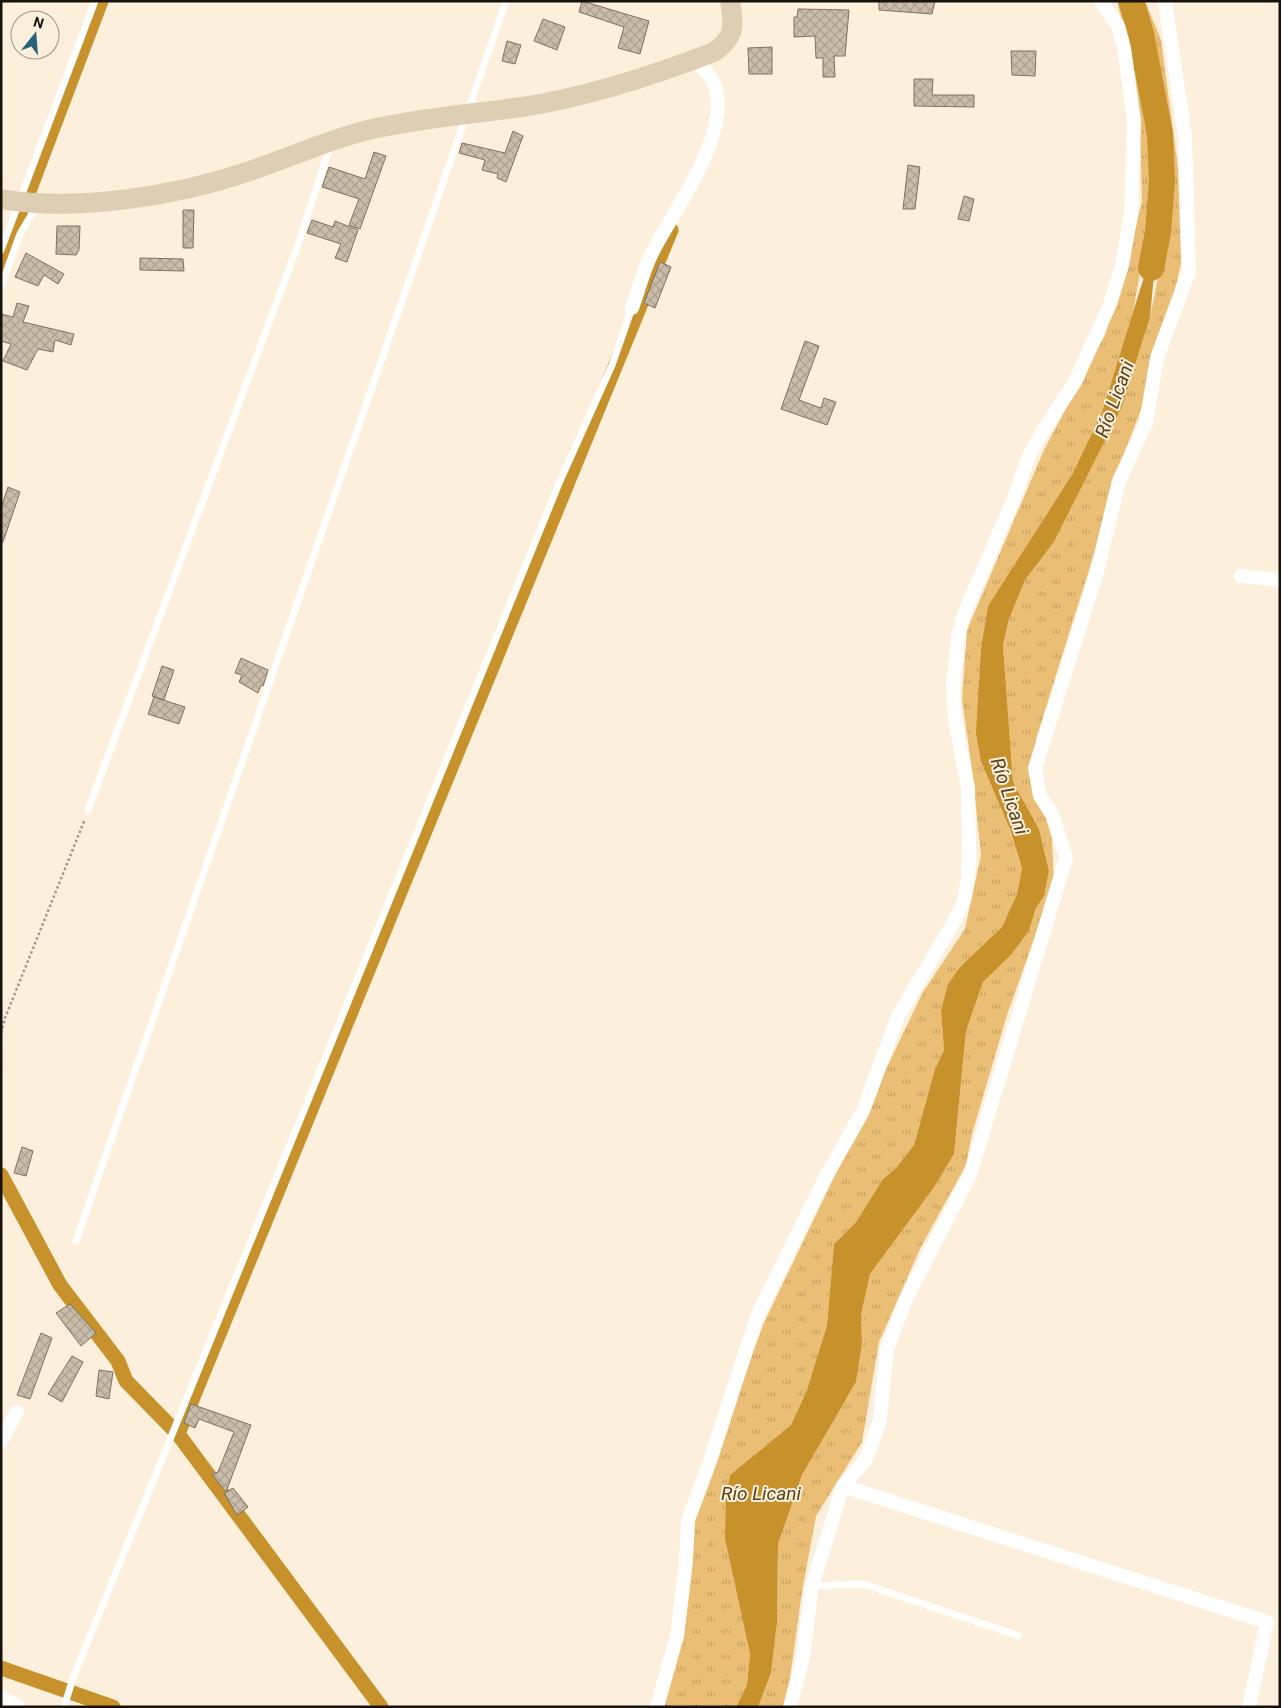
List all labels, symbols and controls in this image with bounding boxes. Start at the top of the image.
north arrow [10,10,60,60]
text: N [32,13,46,32]
water label: Río Licani [1090,357,1139,441]
water label: Río Licani [986,755,1034,838]
water label: Río Licani [721,1482,801,1505]

